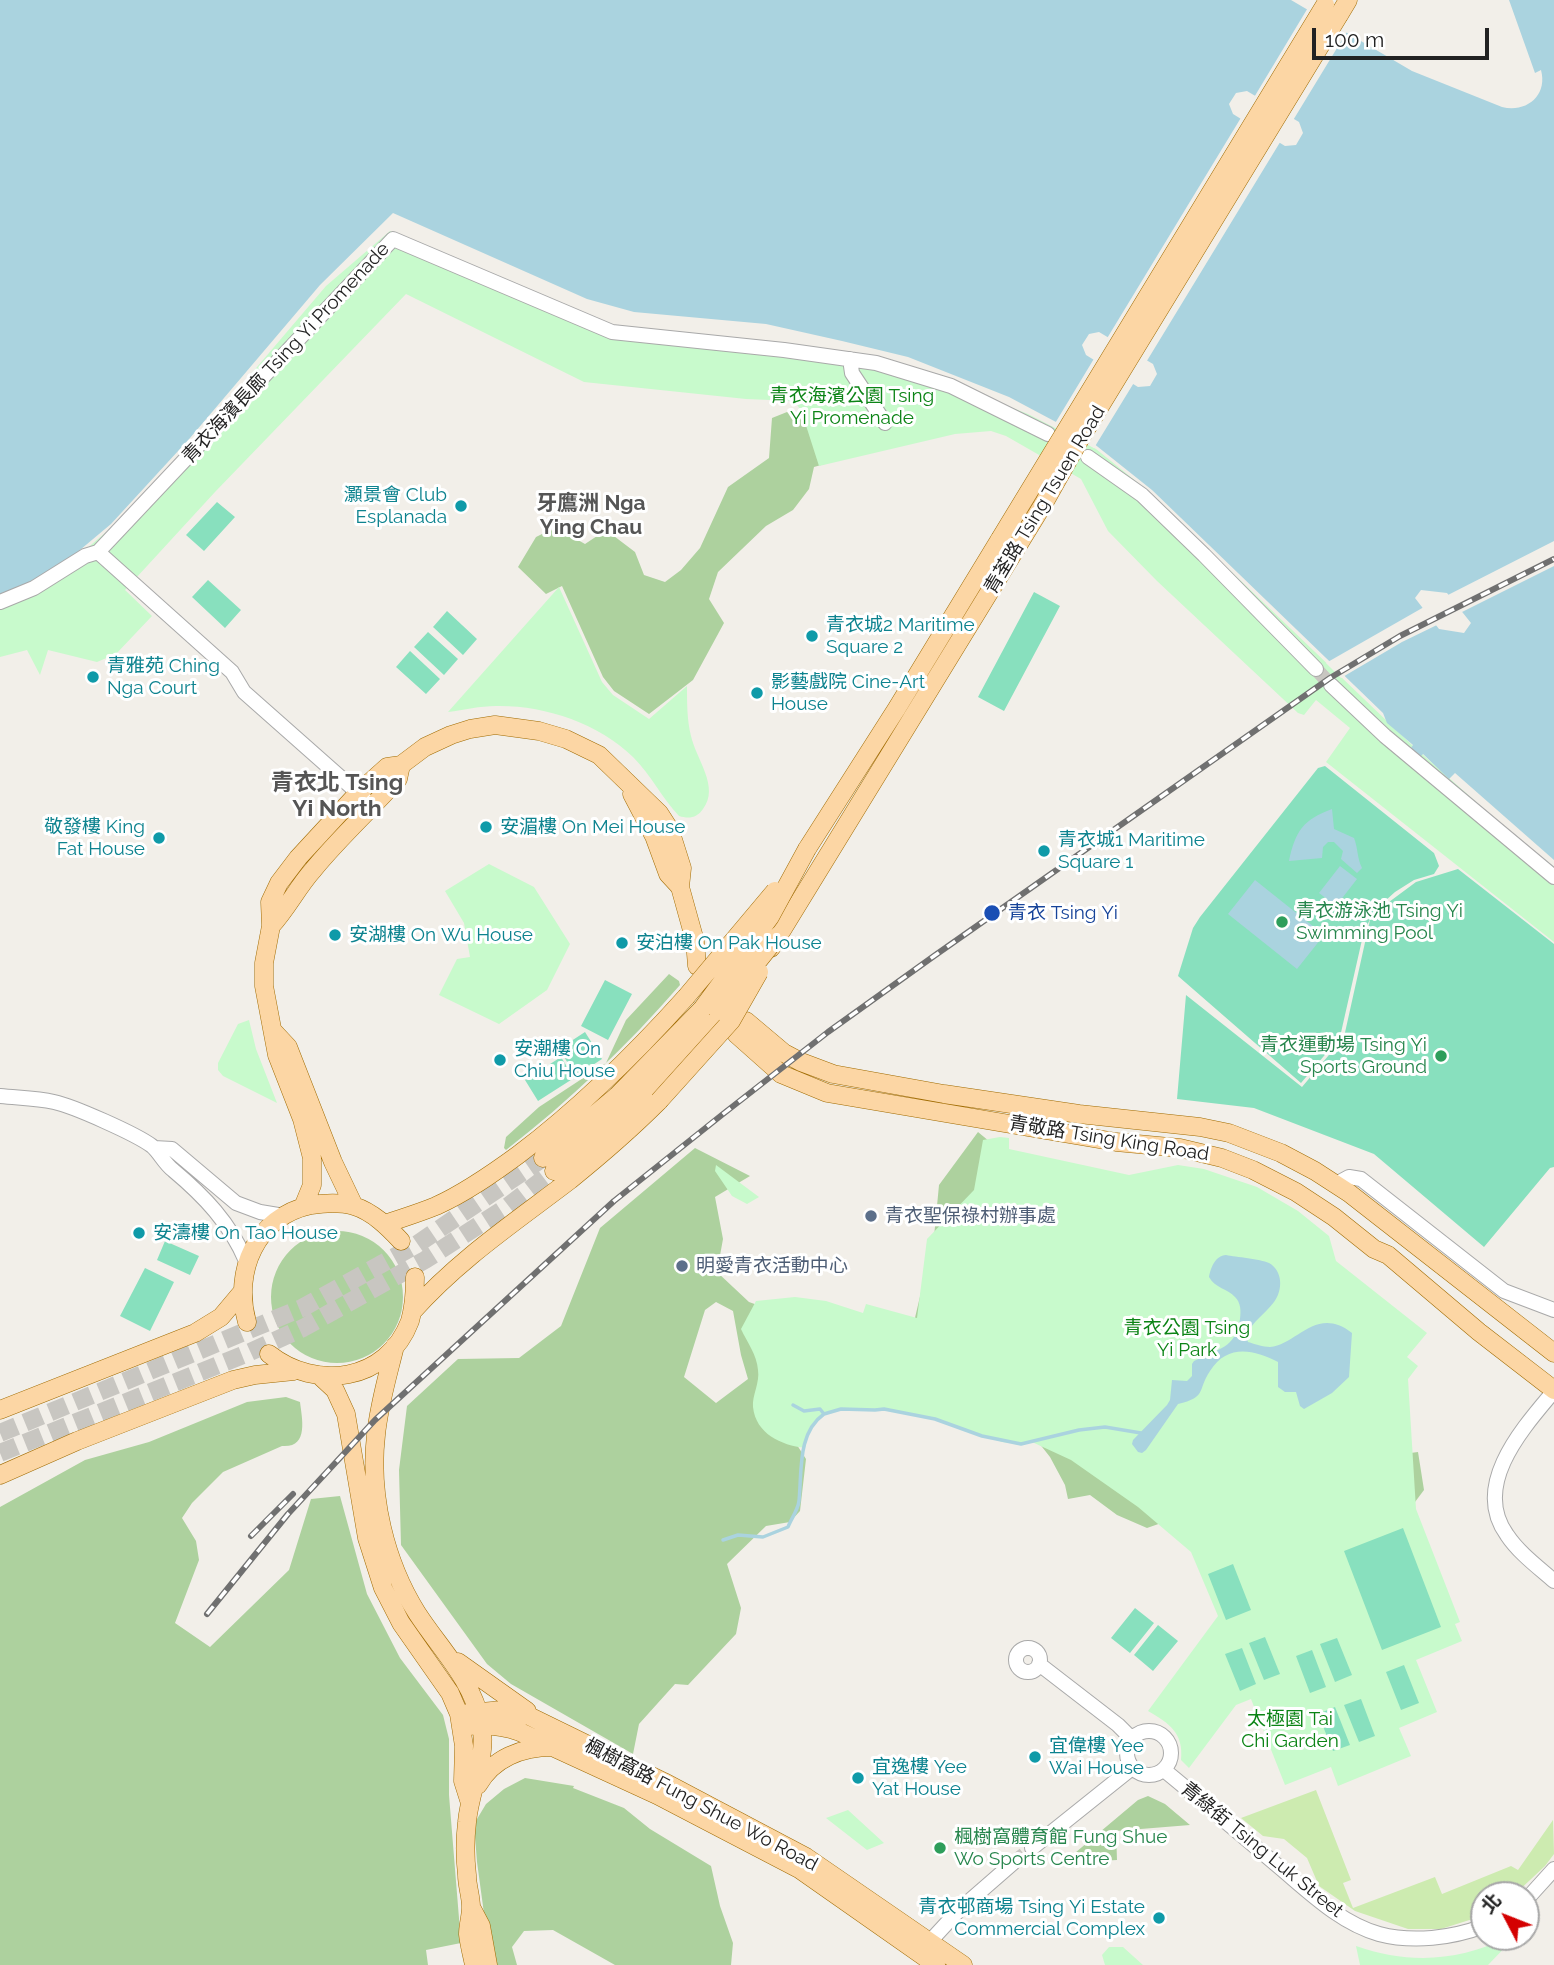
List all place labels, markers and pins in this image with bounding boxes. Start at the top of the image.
place label: 灝景會 Club Esplanada [344,484,447,528]
marker: 灝景會 Club Esplanada [453,498,469,514]
place label: 青衣城2 Maritime Square 2 [826,614,975,658]
marker: 青衣城2 Maritime Square 2 [804,628,820,644]
place label: 青雅苑 Ching Nga Court [107,655,220,699]
marker: 青雅苑 Ching Nga Court [85,669,101,685]
place label: 影藝戲院 Cine-Art House [771,671,925,715]
marker: 影藝戲院 Cine-Art House [749,685,765,701]
place label: 敬發樓 King Fat House [44,816,145,860]
place label: 安湄樓 On Mei House [500,816,685,838]
marker: 安湄樓 On Mei House [478,819,494,835]
place label: 青衣城1 Maritime Square 1 [1058,829,1205,873]
marker: 敬發樓 King Fat House [151,830,167,846]
marker: 青衣城1 Maritime Square 1 [1036,843,1052,859]
place label: 青衣游泳池 Tsing Yi Swimming Pool [1296,900,1463,944]
place label: 青衣 Tsing Yi [1008,902,1118,924]
marker: 青衣 Tsing Yi [982,903,1002,923]
marker: 青衣游泳池 Tsing Yi Swimming Pool [1274,914,1290,930]
place label: 安湖樓 On Wu House [349,924,533,946]
marker: 安湖樓 On Wu House [327,927,343,943]
place label: 安泊樓 On Pak House [636,932,822,954]
marker: 安泊樓 On Pak House [614,935,630,951]
place label: 青衣運動場 Tsing Yi Sports Ground [1260,1034,1427,1078]
place label: 安潮樓 On Chiu House [514,1038,615,1082]
marker: 青衣運動場 Tsing Yi Sports Ground [1433,1048,1449,1064]
marker: 安潮樓 On Chiu House [492,1052,508,1068]
place label: 青衣聖保祿村辦事處 [885,1205,1056,1227]
marker: 青衣聖保祿村辦事處 [863,1208,879,1224]
place label: 安濤樓 On Tao House [153,1222,338,1244]
marker: 安濤樓 On Tao House [131,1225,147,1241]
place label: 明愛青衣活動中心 [696,1255,848,1277]
marker: 明愛青衣活動中心 [674,1258,690,1274]
place label: 宜偉樓 Yee Wai House [1049,1735,1144,1779]
marker: 宜偉樓 Yee Wai House [1027,1749,1043,1765]
place label: 宜逸樓 Yee Yat House [872,1756,967,1800]
marker: 宜逸樓 Yee Yat House [850,1770,866,1786]
place label: 楓樹窩體育館 Fung Shue Wo Sports Centre [954,1826,1167,1870]
marker: 楓樹窩體育館 Fung Shue Wo Sports Centre [932,1840,948,1856]
place label: 青衣邨商場 Tsing Yi Estate Commercial Complex [918,1896,1145,1940]
marker: 青衣邨商場 Tsing Yi Estate Commercial Complex [1151,1910,1167,1926]

